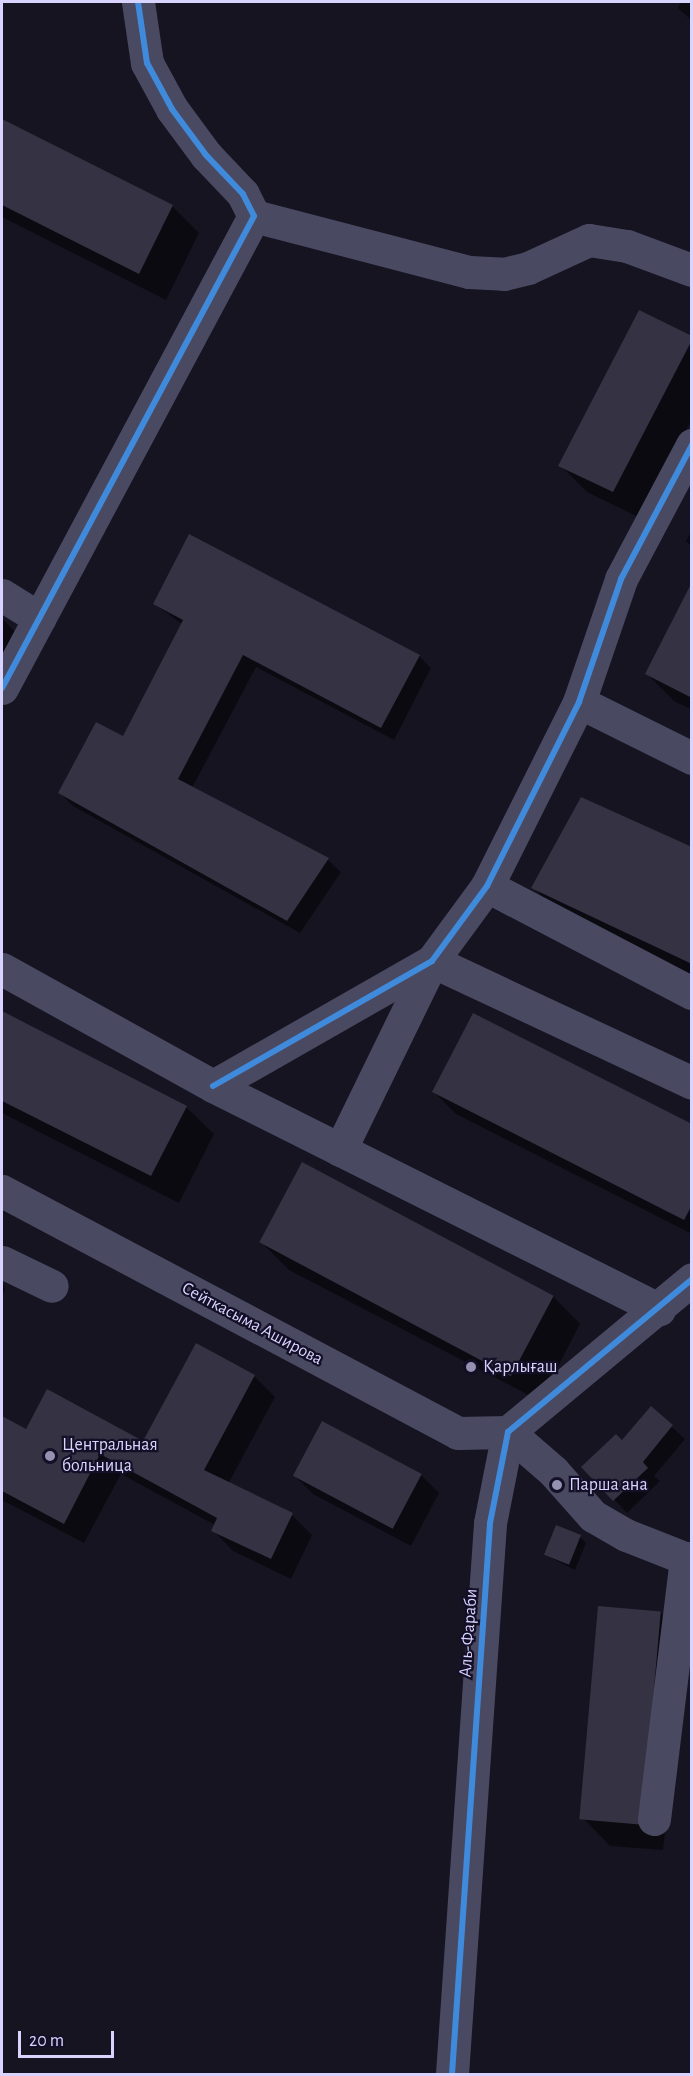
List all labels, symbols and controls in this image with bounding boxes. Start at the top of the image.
street label: Сейткасыма Аширова [178,1278,326,1370]
place label: Қарлығаш [483,1356,558,1378]
marker: Қарлығаш [464,1360,478,1374]
place label: Центральная больница [62,1435,158,1478]
marker: Центральная больница [43,1449,57,1463]
place label: Парша ана [569,1474,648,1496]
marker: Парша ана [550,1478,564,1492]
street label: Аль-Фараби [455,1588,483,1678]
scale bar [21,2019,117,2057]
text: 20 m [29,2032,64,2050]

